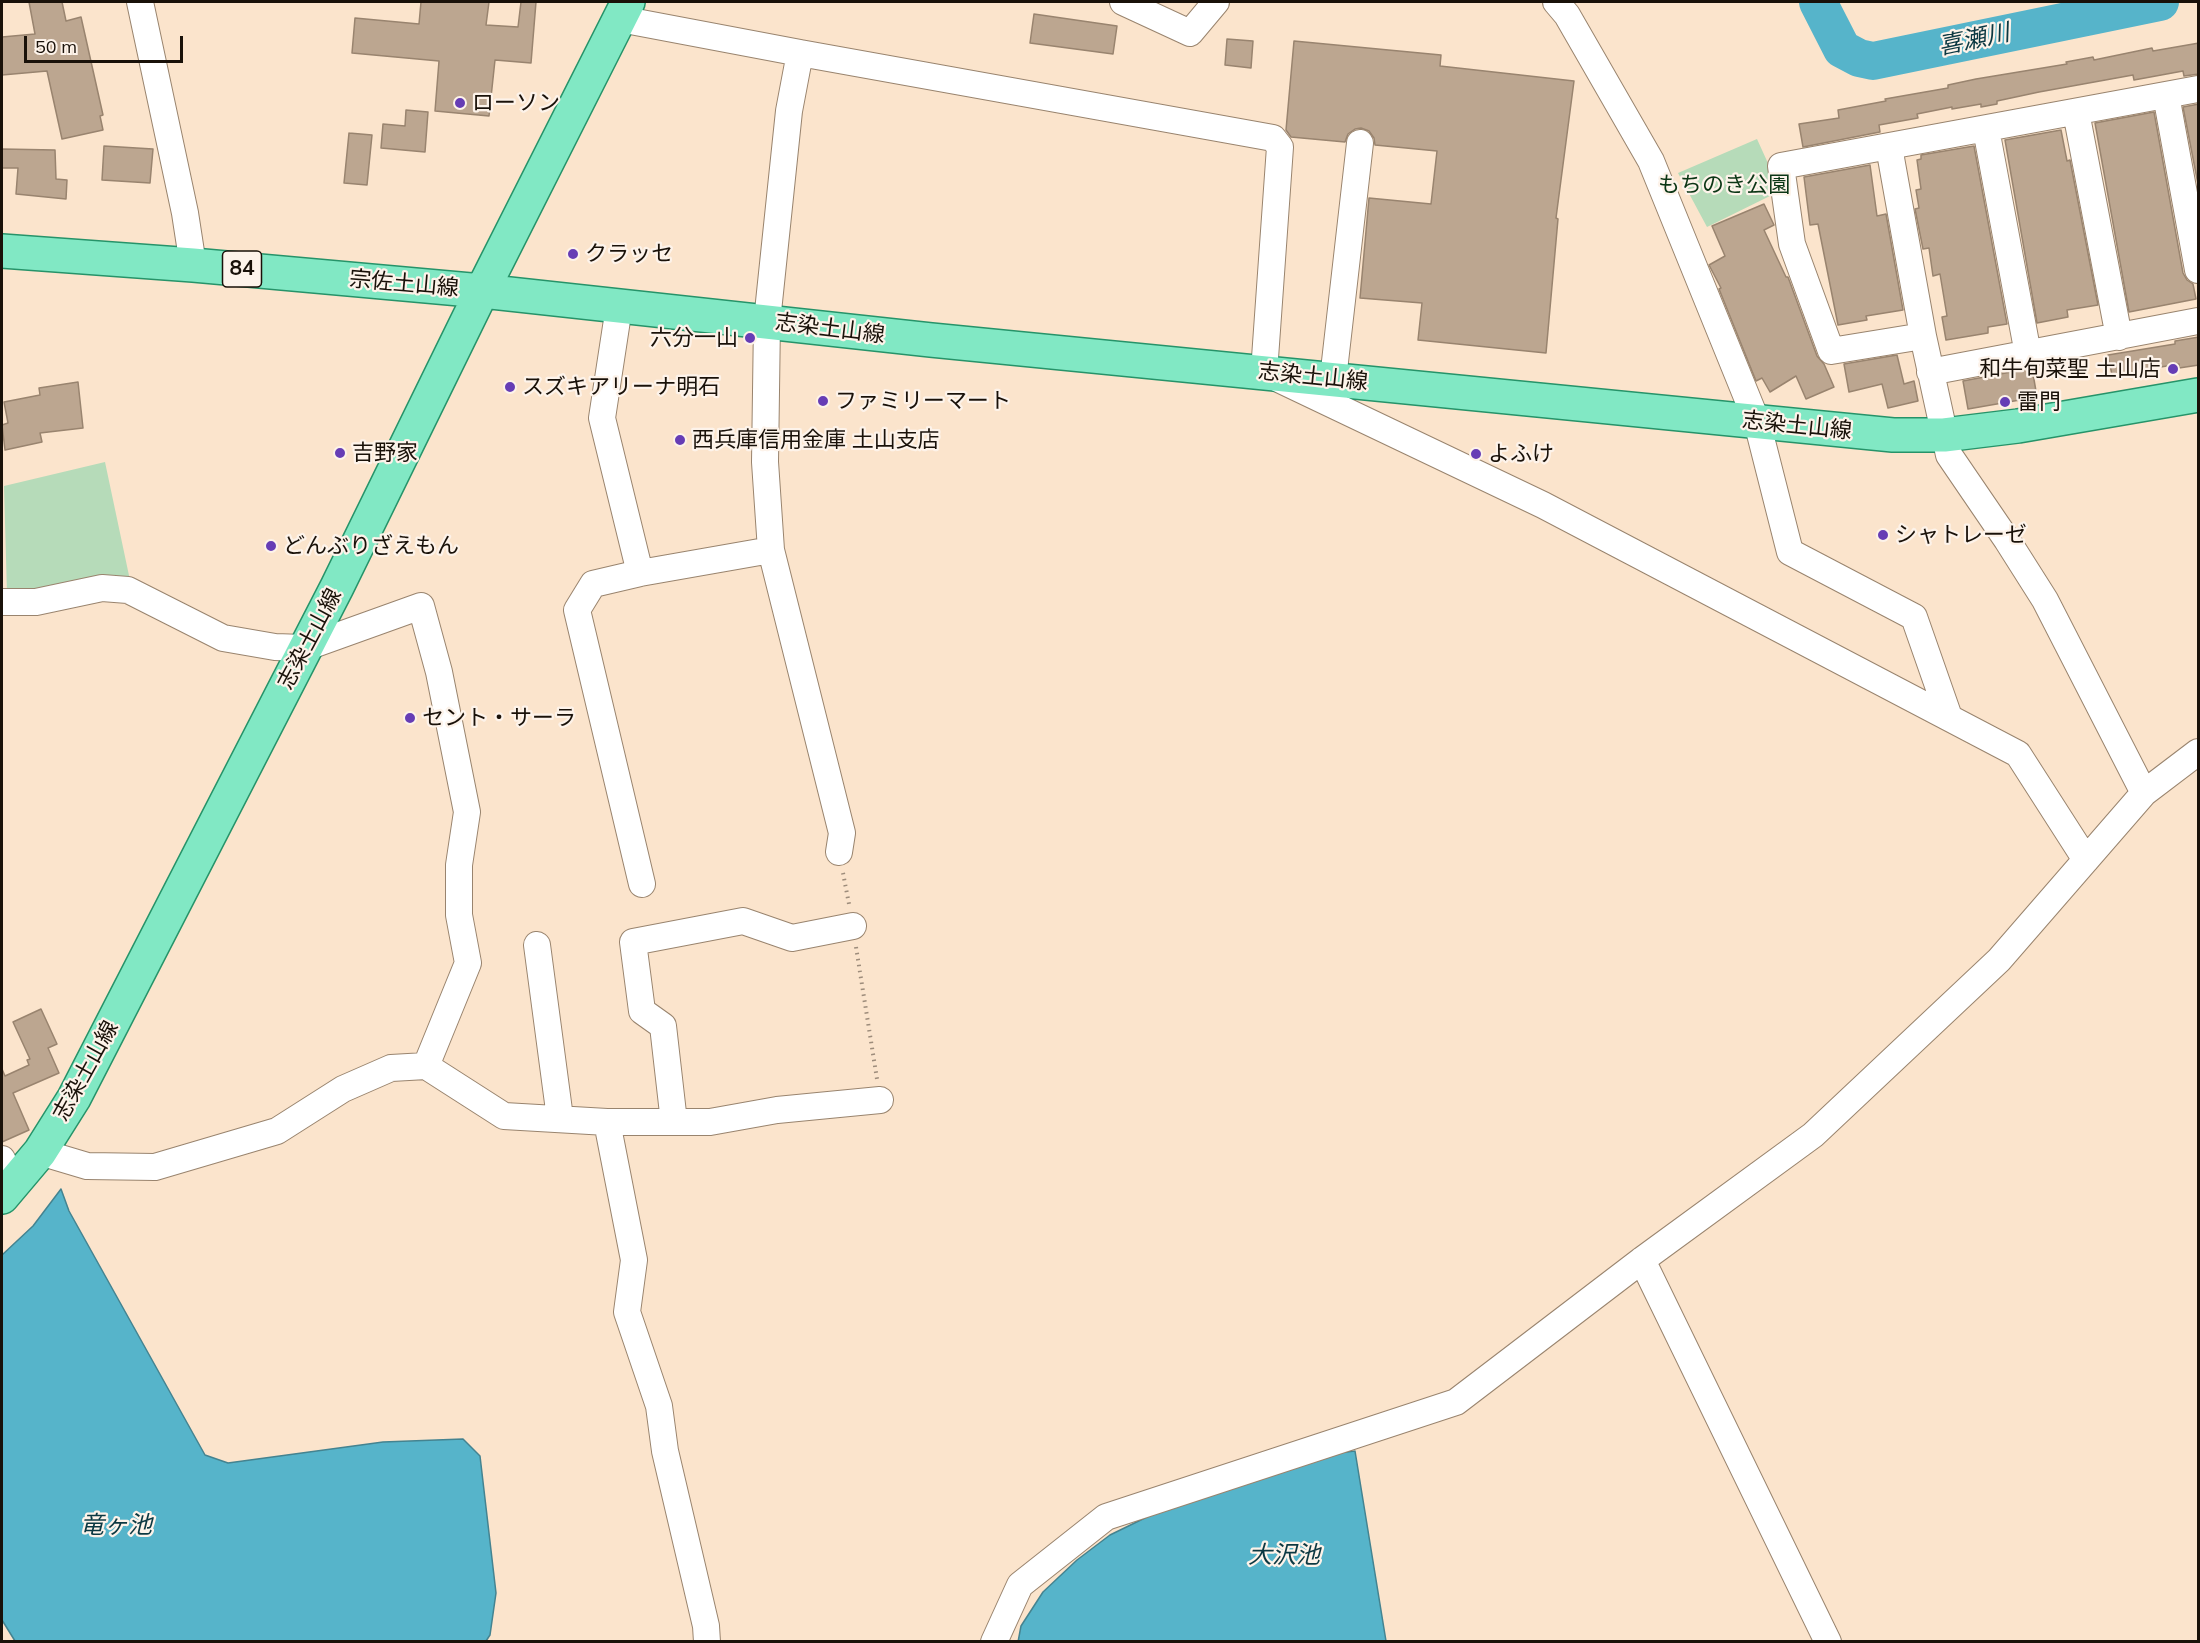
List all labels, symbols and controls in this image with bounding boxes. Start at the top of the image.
water label: 喜瀬川 [1936,18,2012,62]
scale bar [27,24,186,62]
text: 50 m [35,35,77,58]
place label: ローソン [472,90,560,116]
marker: ローソン [453,96,467,110]
park label: もちのき公園 [1658,172,1790,198]
place label: クラッセ [585,241,673,267]
marker: クラッセ [566,247,580,261]
road number: 84 [222,251,262,287]
street label: 宗佐土山線 [348,266,460,302]
street label: 志染土山線 [774,309,886,349]
place label: 六分一山 [650,325,738,351]
marker: 六分一山 [743,331,757,345]
place label: 和牛旬菜聖 土山店 [1979,356,2161,382]
street label: 志染土山線 [1257,358,1369,396]
marker: 和牛旬菜聖 土山店 [2166,362,2180,376]
place label: スズキアリーナ明石 [522,374,720,400]
marker: スズキアリーナ明石 [503,380,517,394]
place label: ファミリーマート [835,388,1011,414]
place label: 雷門 [2017,389,2061,415]
marker: ファミリーマート [816,394,830,408]
marker: 雷門 [1998,395,2012,409]
street label: 志染土山線 [1741,407,1853,445]
place label: 西兵庫信用金庫 土山支店 [692,427,940,453]
marker: 西兵庫信用金庫 土山支店 [673,433,687,447]
place label: 吉野家 [352,440,418,466]
place label: よふけ [1488,441,1554,467]
marker: 吉野家 [333,446,347,460]
marker: よふけ [1469,447,1483,461]
place label: シャトレーゼ [1895,522,2027,548]
marker: シャトレーゼ [1876,528,1890,542]
place label: どんぶりざえもん [283,533,459,559]
marker: どんぶりざえもん [264,539,278,553]
street label: 志染土山線 [273,584,347,694]
place label: セント・サーラ [422,705,576,731]
marker: セント・サーラ [403,711,417,725]
street label: 志染土山線 [48,1016,124,1126]
water label: 竜ヶ池 [80,1512,152,1540]
water label: 大沢池 [1248,1542,1320,1570]

